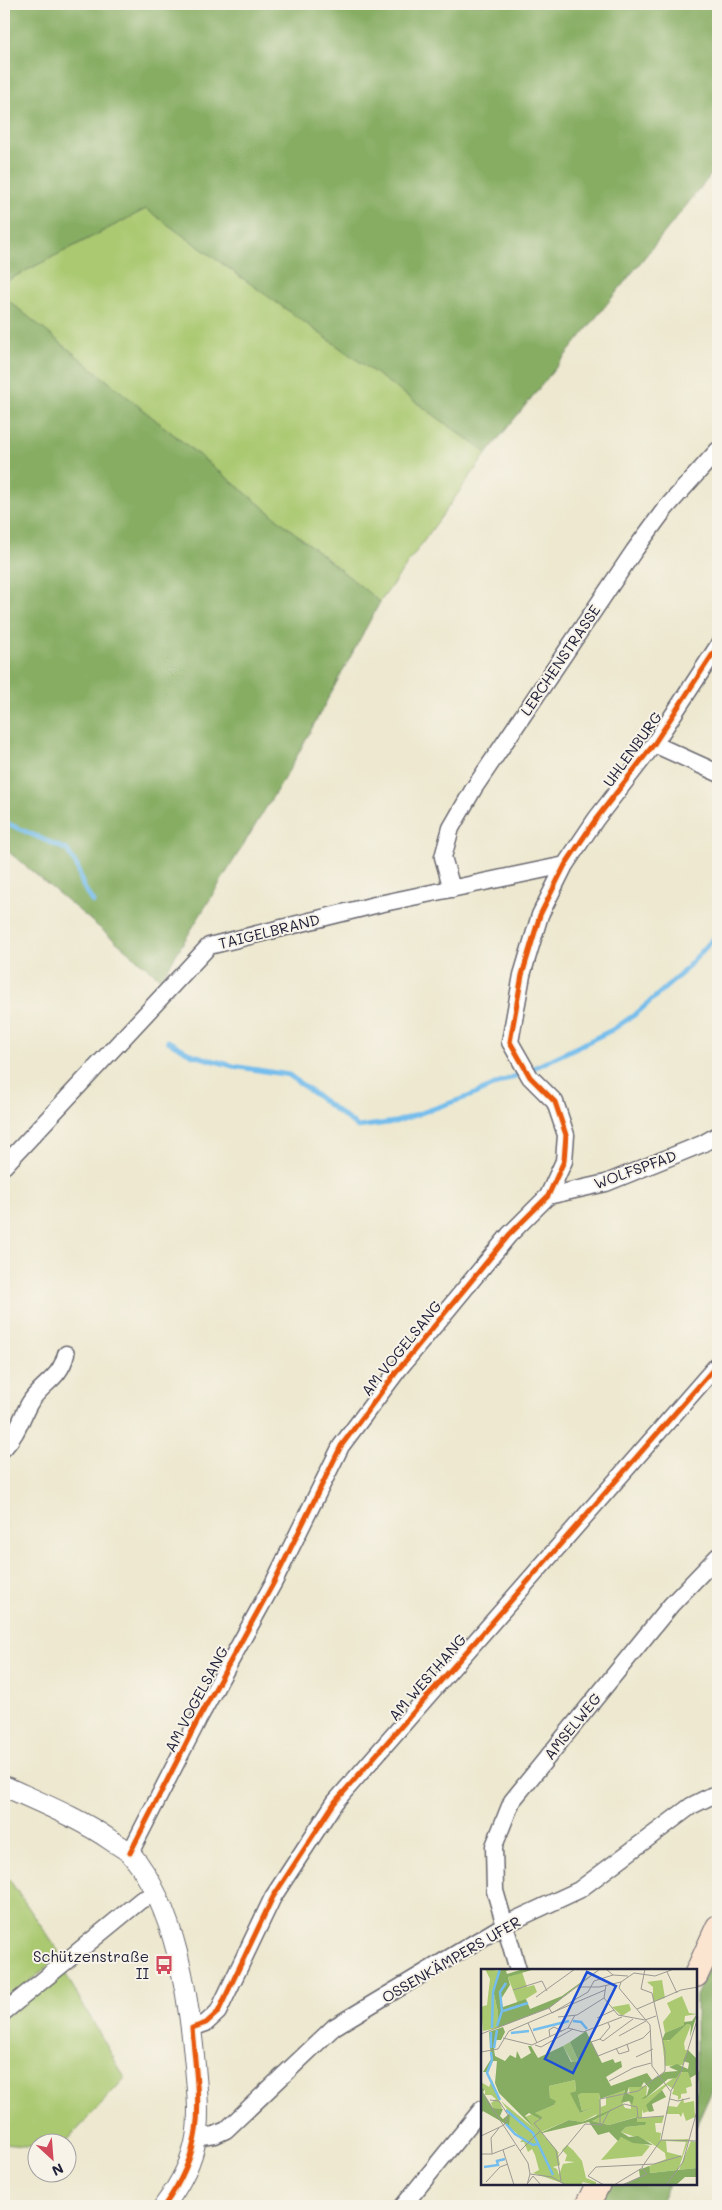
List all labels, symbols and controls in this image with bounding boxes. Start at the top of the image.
street label: LERCHENSTRASSE [516,600,605,719]
street label: UHLENBURG [598,707,666,791]
street label: TAIGELBRAND [216,909,322,953]
street label: WOLFSPFAD [591,1145,679,1193]
street label: AM VOGELSANG [356,1296,446,1400]
street label: AM WESTHANG [384,1629,470,1725]
street label: AM VOGELSANG [160,1643,232,1755]
street label: AMSELWEG [539,1689,605,1763]
street label: OSSENKÄMPERS UFER [378,1911,524,2007]
place label: Schützenstraße II [33,1946,149,1983]
bus stop icon: Schützenstraße II [153,1954,175,1976]
inset map [481,1969,697,2185]
north arrow [28,2132,78,2182]
text: N [49,2159,67,2181]

